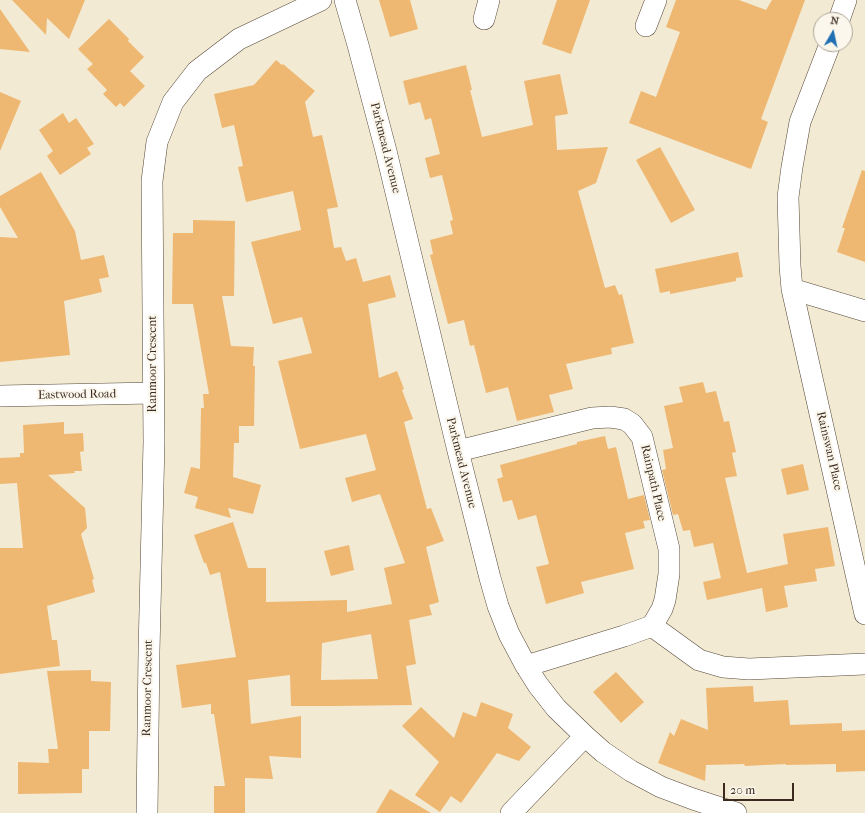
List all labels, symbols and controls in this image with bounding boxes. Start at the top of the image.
north arrow [813,12,853,52]
text: N [830,14,840,28]
street label: Parkmead Avenue [367,101,403,195]
street label: Ranmoor Crescent [146,316,160,412]
street label: Eastwood Road [38,387,116,403]
street label: Rainswan Place [813,410,845,492]
street label: Parkmead Avenue [443,416,479,510]
street label: Rainpath Place [637,443,669,523]
street label: Ranmoor Crescent [140,639,156,737]
scale bar [725,775,796,801]
text: 20 m [730,783,755,797]

